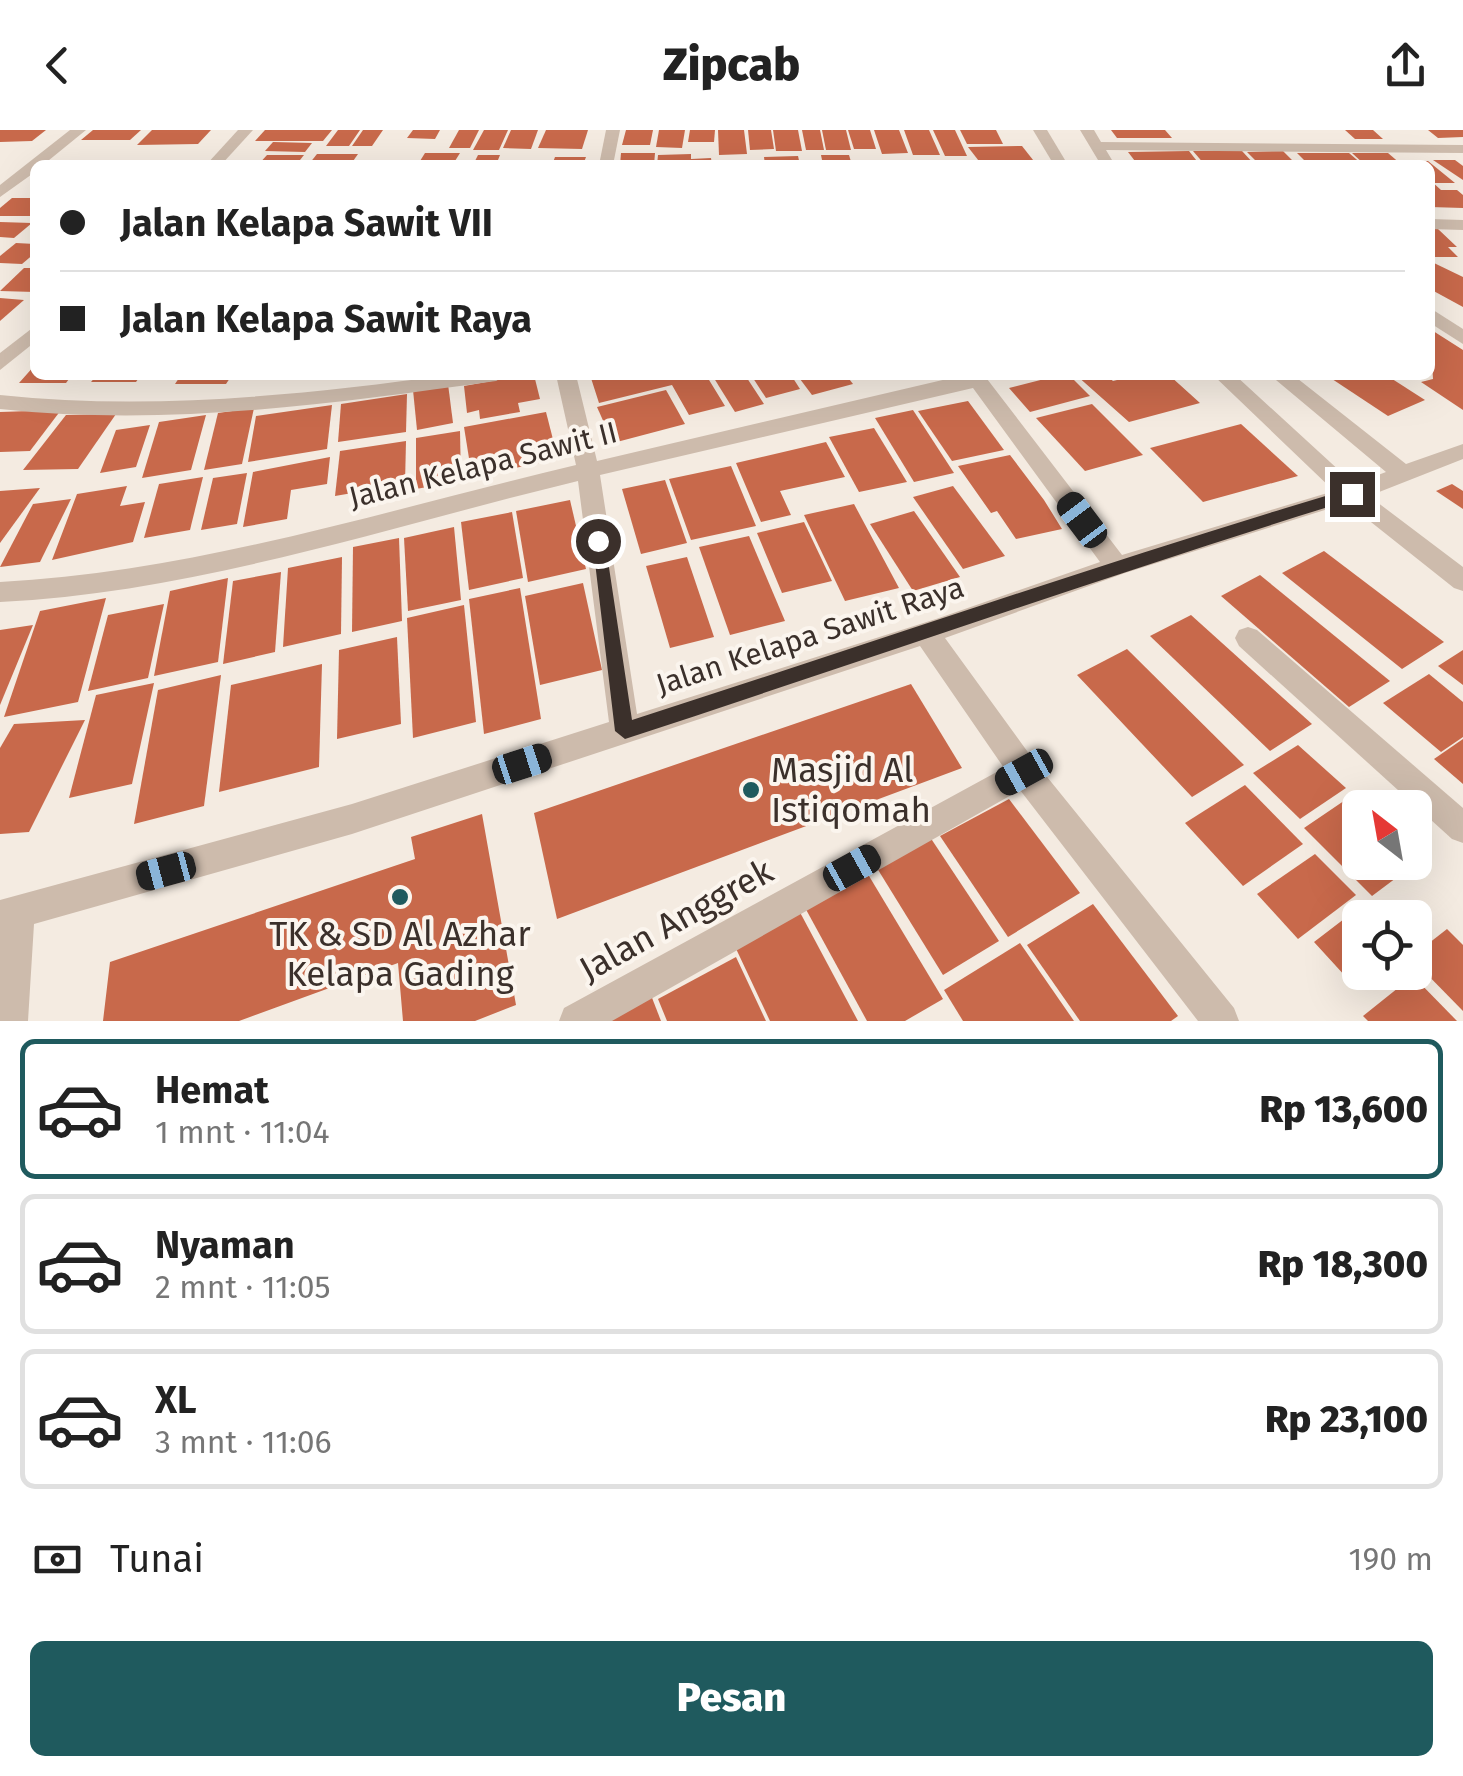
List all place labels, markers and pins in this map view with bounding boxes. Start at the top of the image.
place label: Masjid Al Istiqomah [771,749,931,831]
marker: Masjid Al Istiqomah [740,779,762,801]
marker: TK & SD Al Azhar Kelapa Gading [389,886,411,908]
place label: TK & SD Al Azhar Kelapa Gading [269,913,531,995]

